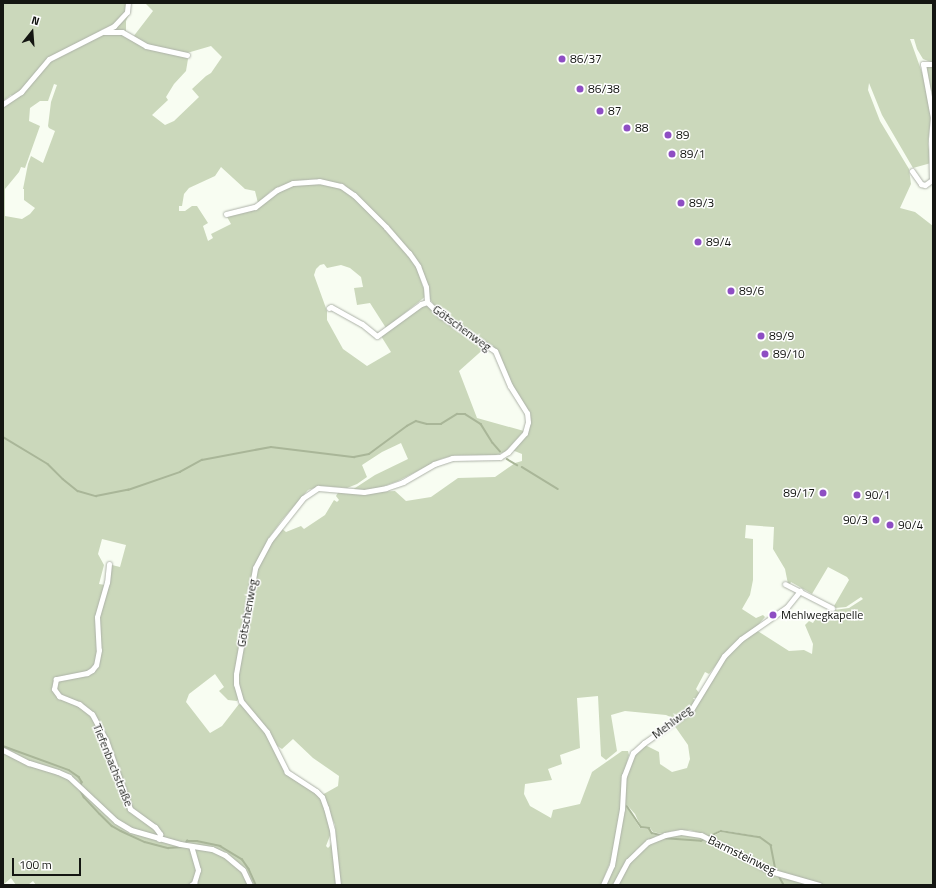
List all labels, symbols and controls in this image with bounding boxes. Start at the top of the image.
north arrow [12,12,52,52]
text: N [30,12,41,29]
place label: 86/37 [570,52,602,66]
marker: 86/37 [557,54,567,64]
place label: 86/38 [588,82,620,96]
marker: 86/38 [575,84,585,94]
place label: 87 [608,104,621,118]
marker: 87 [595,106,605,116]
place label: 88 [635,121,648,135]
marker: 88 [622,123,632,133]
place label: 89 [676,128,689,142]
marker: 89 [663,130,673,140]
place label: 89/1 [680,147,705,161]
marker: 89/1 [667,149,677,159]
place label: 89/3 [689,196,714,210]
marker: 89/3 [676,198,686,208]
place label: 89/4 [706,235,731,249]
marker: 89/4 [693,237,703,247]
place label: 89/6 [739,284,764,298]
marker: 89/6 [726,286,736,296]
street label: Götschenweg [430,302,494,354]
place label: 89/9 [769,329,794,343]
marker: 89/9 [756,331,766,341]
place label: 89/10 [773,347,805,361]
marker: 89/10 [760,349,770,359]
place label: 89/17 [783,486,815,500]
marker: 89/17 [818,488,828,498]
place label: 90/1 [865,488,890,502]
marker: 90/1 [852,490,862,500]
place label: 90/3 [843,513,868,527]
marker: 90/3 [871,515,881,525]
place label: 90/4 [898,518,923,532]
marker: 90/4 [885,520,895,530]
street label: Götschenweg [234,578,260,648]
place label: Mehlwegkapelle [781,608,863,622]
marker: Mehlwegkapelle [768,610,778,620]
street label: Mehlweg [649,702,695,742]
street label: Tiefenbachstraße [90,721,136,809]
street label: Barmsteinweg [706,832,778,878]
scale bar [14,850,83,876]
text: 100 m [19,855,52,874]

